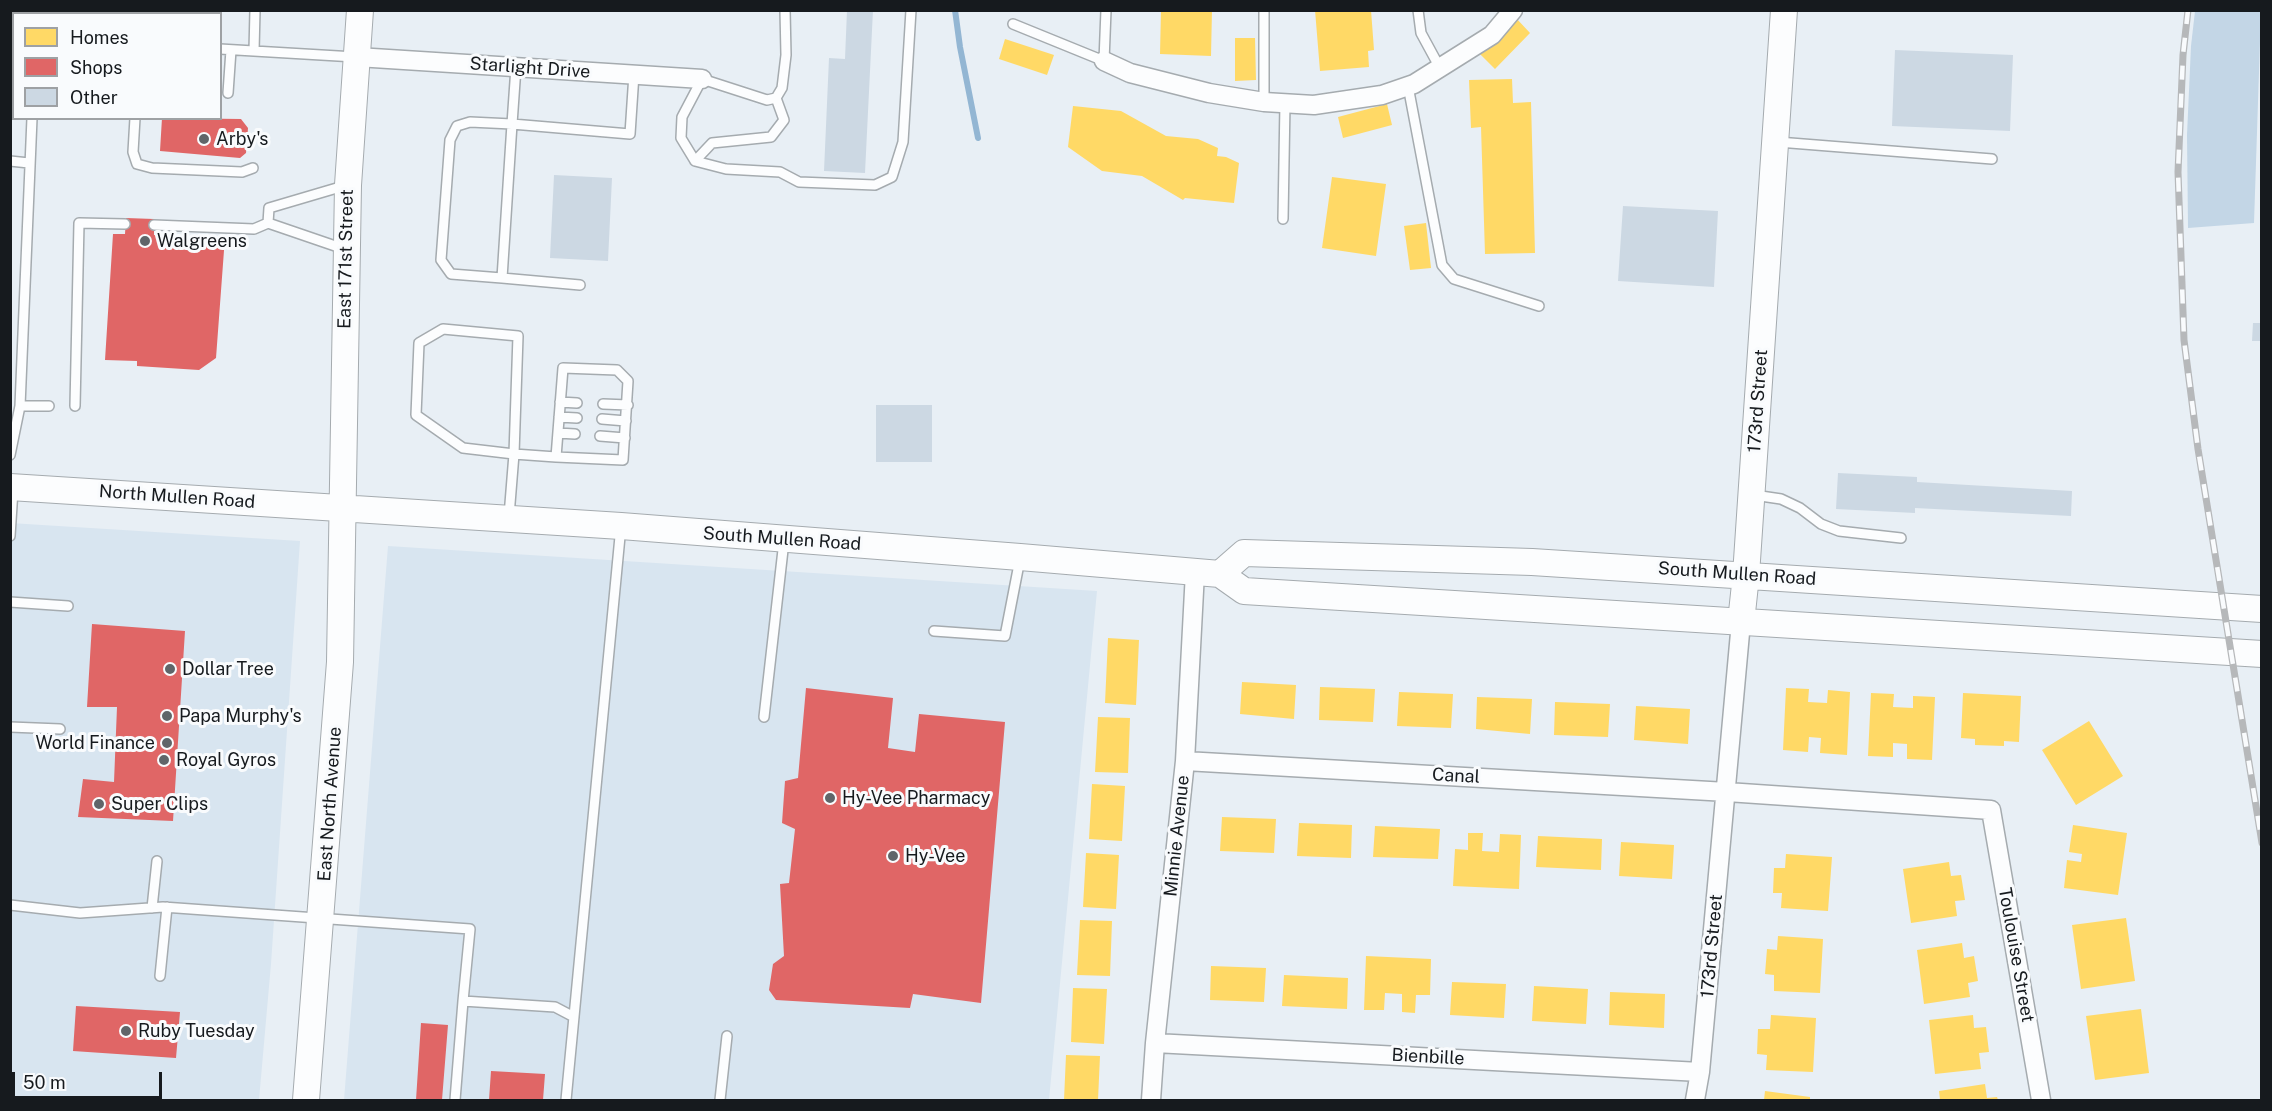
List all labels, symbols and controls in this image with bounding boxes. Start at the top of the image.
legend [12,12,222,120]
text: Homes [70,27,129,48]
street label: Starlight Drive [469,53,591,83]
text: Shops [70,57,122,78]
text: Other [70,87,118,108]
place label: Arby's [216,128,268,150]
marker: Arby's [197,132,211,146]
street label: East 171st Street [334,189,358,329]
place label: Walgreens [157,230,247,252]
marker: Walgreens [138,234,152,248]
street label: 173rd Street [1744,349,1772,453]
street label: North Mullen Road [98,481,256,513]
street label: South Mullen Road [702,523,862,555]
street label: South Mullen Road [1657,558,1817,590]
place label: Dollar Tree [182,658,274,680]
marker: Dollar Tree [163,662,177,676]
place label: Papa Murphy's [179,705,302,727]
marker: Papa Murphy's [160,709,174,723]
street label: East North Avenue [314,726,346,882]
place label: World Finance [35,732,155,754]
marker: World Finance [160,736,174,750]
place label: Royal Gyros [176,749,276,771]
marker: Royal Gyros [157,753,171,767]
street label: Canal [1431,764,1481,788]
street label: Minnie Avenue [1160,774,1194,898]
place label: Hy-Vee Pharmacy [842,787,990,809]
marker: Hy-Vee Pharmacy [823,791,837,805]
place label: Super Clips [111,793,208,815]
marker: Super Clips [92,797,106,811]
place label: Hy-Vee [905,845,965,867]
marker: Hy-Vee [886,849,900,863]
street label: Toulouise Street [1994,886,2038,1024]
street label: 173rd Street [1697,893,1727,999]
place label: Ruby Tuesday [138,1020,255,1042]
marker: Ruby Tuesday [119,1024,133,1038]
street label: Bienbille [1391,1044,1465,1070]
scale bar [15,1060,165,1098]
text: 50 m [23,1072,66,1093]

